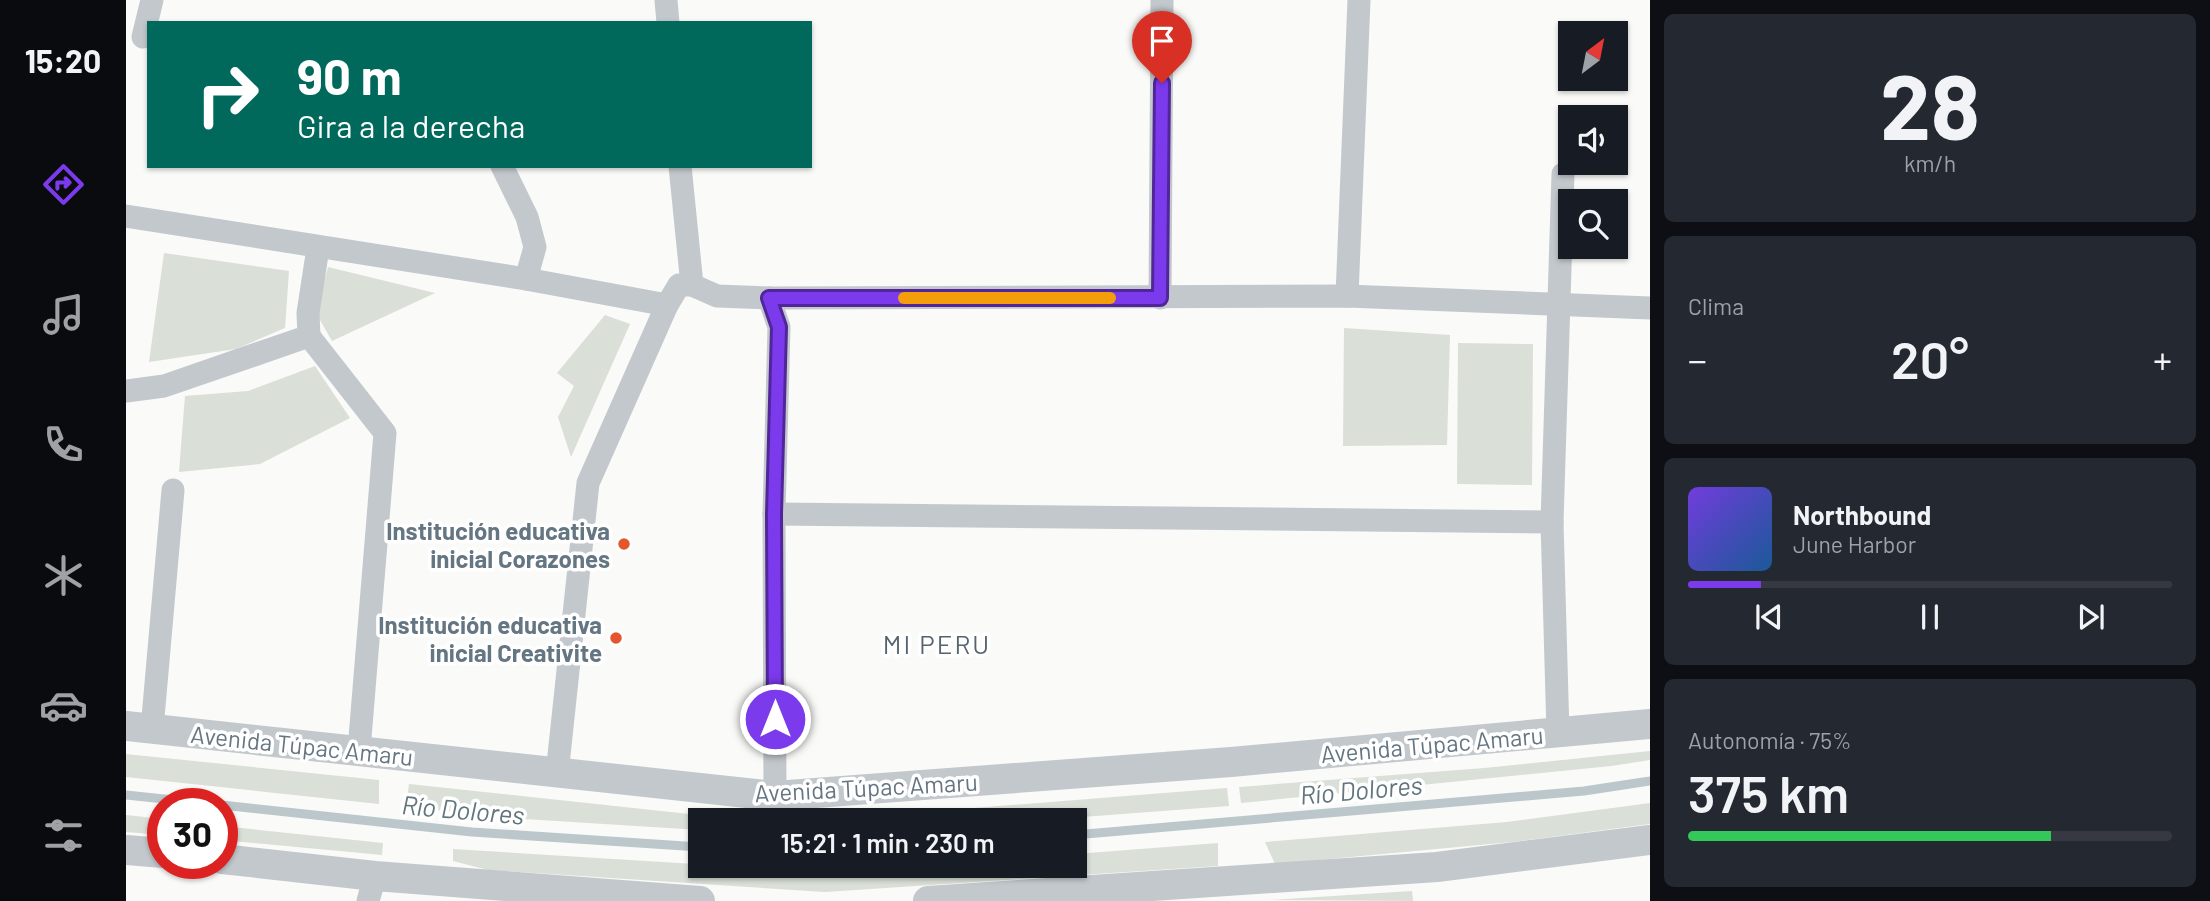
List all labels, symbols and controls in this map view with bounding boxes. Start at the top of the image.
pin [1132,11,1192,83]
north arrow [1558,21,1628,91]
map controls [1558,21,1628,259]
icon: arrive [1143,22,1181,60]
text: 15:20 [25,41,101,79]
text: 90 m [297,46,402,105]
icon: right [182,49,273,140]
text: 28 [1880,49,1980,158]
button: sound [1558,105,1628,175]
text: Gira a la derecha [297,106,525,144]
text: km/h [1904,149,1956,177]
icon: directions [39,160,88,209]
button: search [1558,189,1628,259]
icon: music [39,290,88,339]
text: Clima [1688,292,1744,320]
text: 20° [1891,327,1969,389]
text: − [1688,336,1707,382]
text: + [2153,336,2172,382]
icon: phone [39,420,88,469]
text: Northbound [1793,499,1931,530]
place label: Institución educativa inicial Corazones [386,516,610,573]
text: June Harbor [1793,530,1916,558]
marker: Institución educativa inicial Corazones [616,536,632,552]
icon: climate [39,551,88,600]
icon: previous [1750,598,1788,636]
icon: pause [1911,598,1949,636]
icon: next [2072,598,2110,636]
place label: Institución educativa inicial Creativite [378,610,602,667]
district label: MI PERU [883,628,991,659]
marker: Institución educativa inicial Creativite [608,630,624,646]
icon: car [39,681,88,730]
position arrow [738,682,812,756]
street label: Avenida Túpac Amaru [189,719,415,771]
street label: Avenida Túpac Amaru [1319,720,1545,768]
text: Autonomía · 75% [1688,726,1852,754]
text: 375 km [1688,761,1849,823]
street label: Avenida Túpac Amaru [754,767,978,807]
water label: Río Dolores [1298,768,1424,810]
speed limit sign: 30 [147,788,238,879]
water label: Río Dolores [400,788,526,830]
icon: filters [39,811,88,860]
text: 15:21 · 1 min · 230 m [780,827,995,858]

